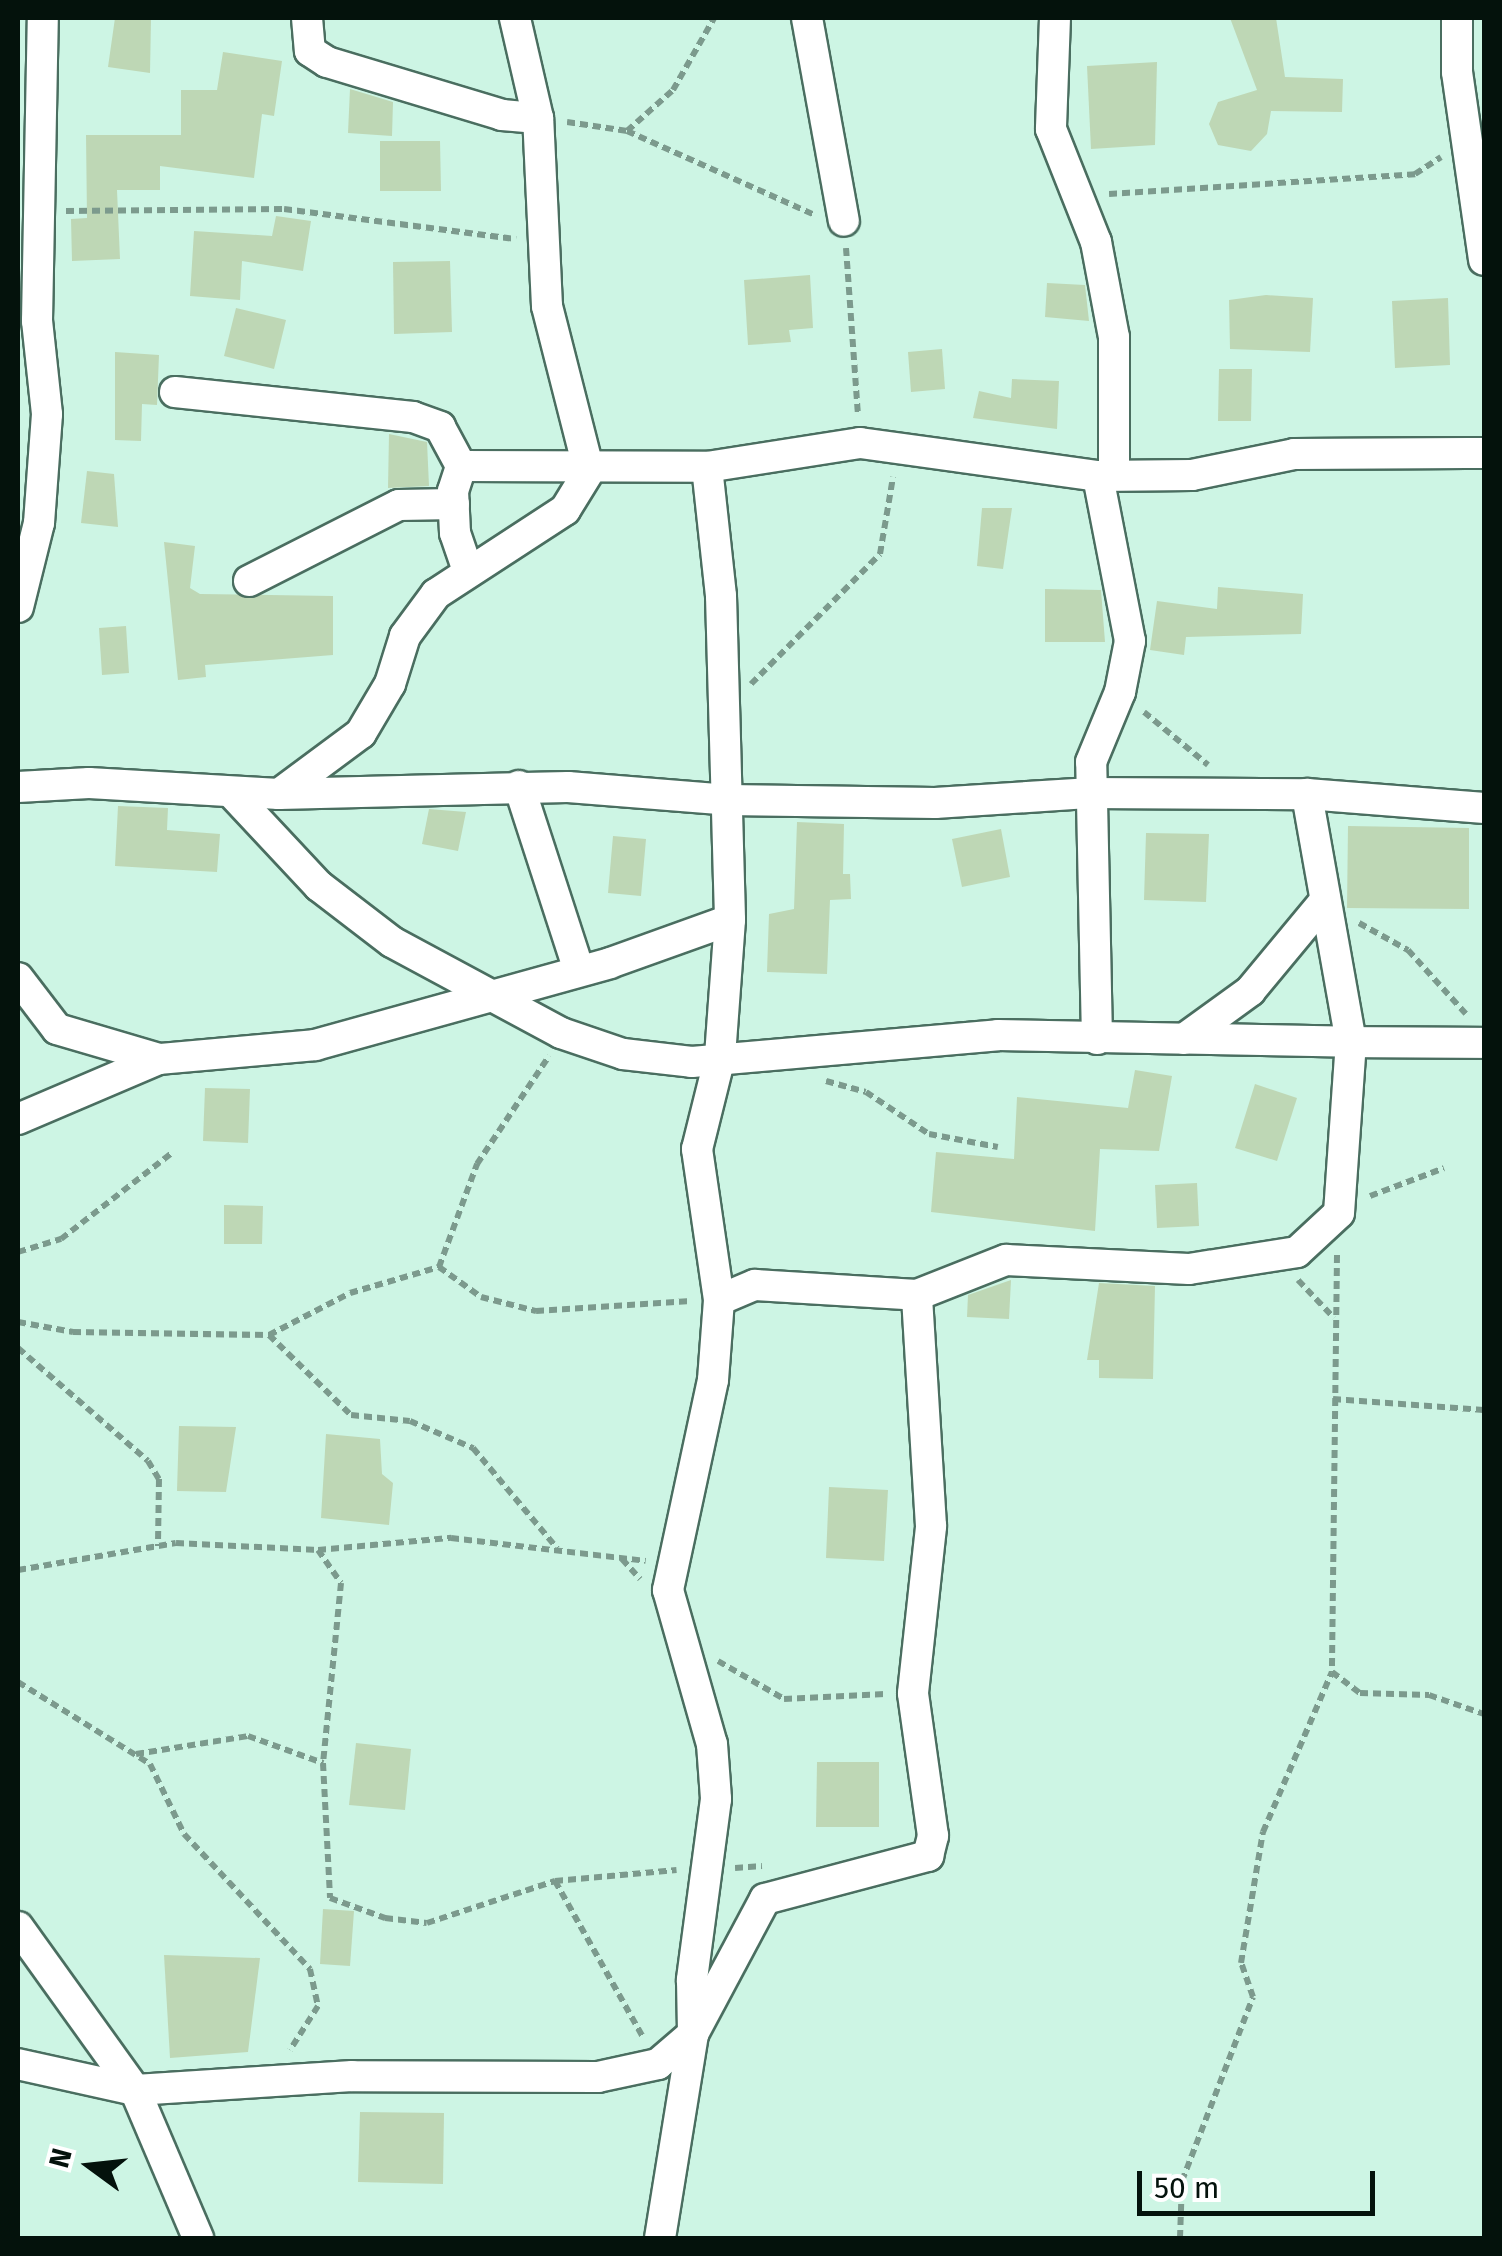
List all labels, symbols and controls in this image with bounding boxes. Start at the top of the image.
north arrow [40,2116,140,2216]
text: N [42,2145,79,2171]
scale bar [1142,2151,1380,2213]
text: 50 m [1154,2170,1219,2206]

